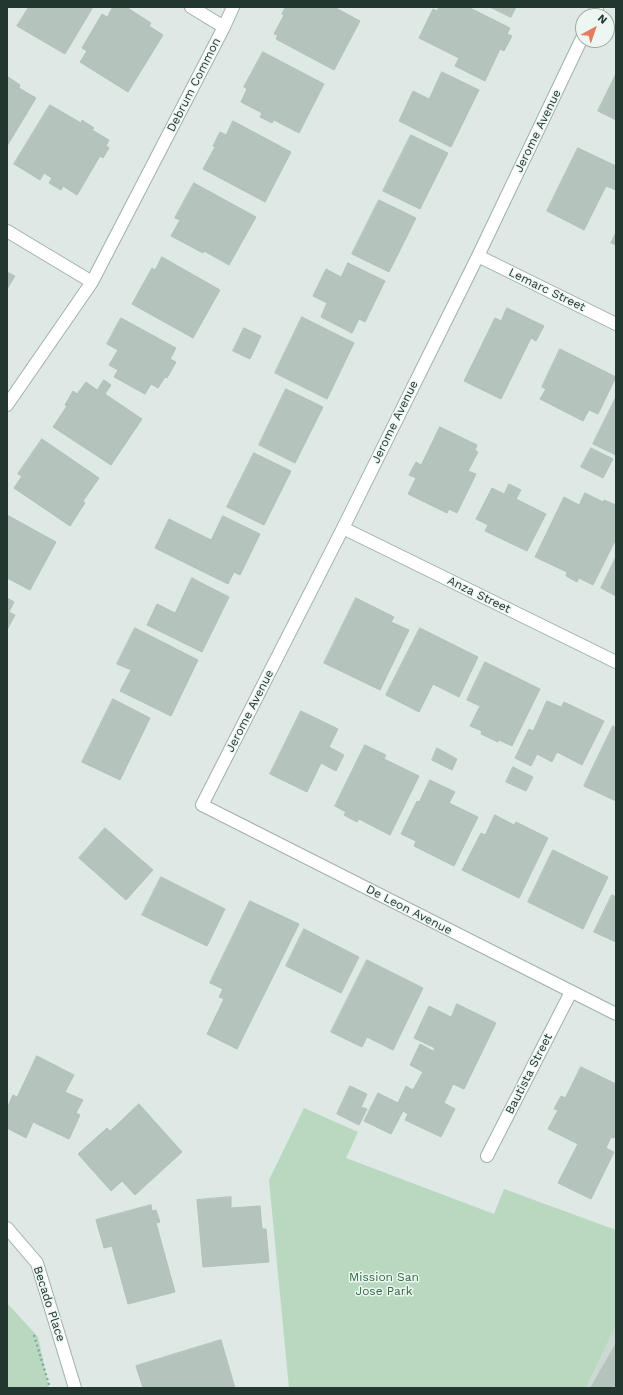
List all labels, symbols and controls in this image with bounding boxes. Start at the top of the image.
north arrow [575,8,615,48]
text: N [595,12,610,27]
street label: Debrum Common [164,35,224,135]
street label: Jerome Avenue [512,87,564,175]
street label: Lemarc Street [506,265,588,315]
street label: Jerome Avenue [369,378,421,466]
street label: Anza Street [445,573,513,617]
street label: Jerome Avenue [223,667,277,755]
street label: De Leon Avenue [364,882,454,938]
street label: Bautista Street [502,1031,556,1117]
street label: Becado Place [30,1264,68,1344]
park label: Mission San Jose Park [349,1270,419,1298]

